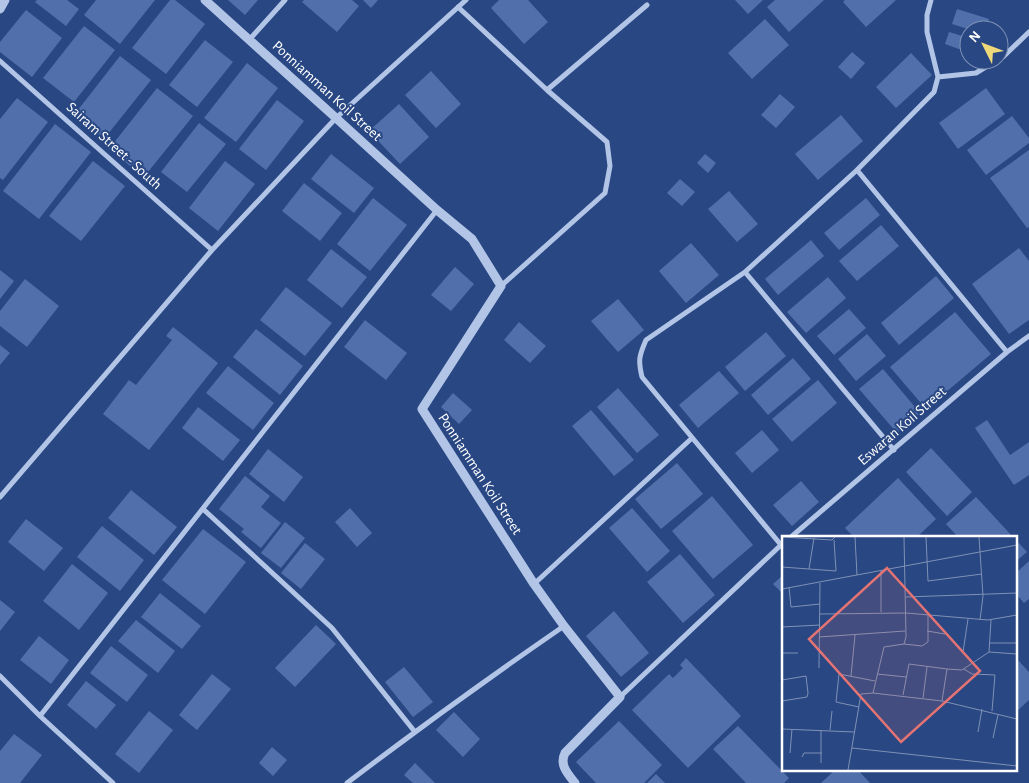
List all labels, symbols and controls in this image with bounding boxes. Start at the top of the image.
north arrow [959,20,1009,70]
text: N [967,29,984,45]
street label: Ponniamman Koil Street [269,38,385,144]
street label: Sairam Street - South [63,99,165,193]
street label: Eswaran Koil Street [855,384,949,468]
street label: Ponniamman Koil Street [435,411,525,538]
inset map [782,536,1016,770]

